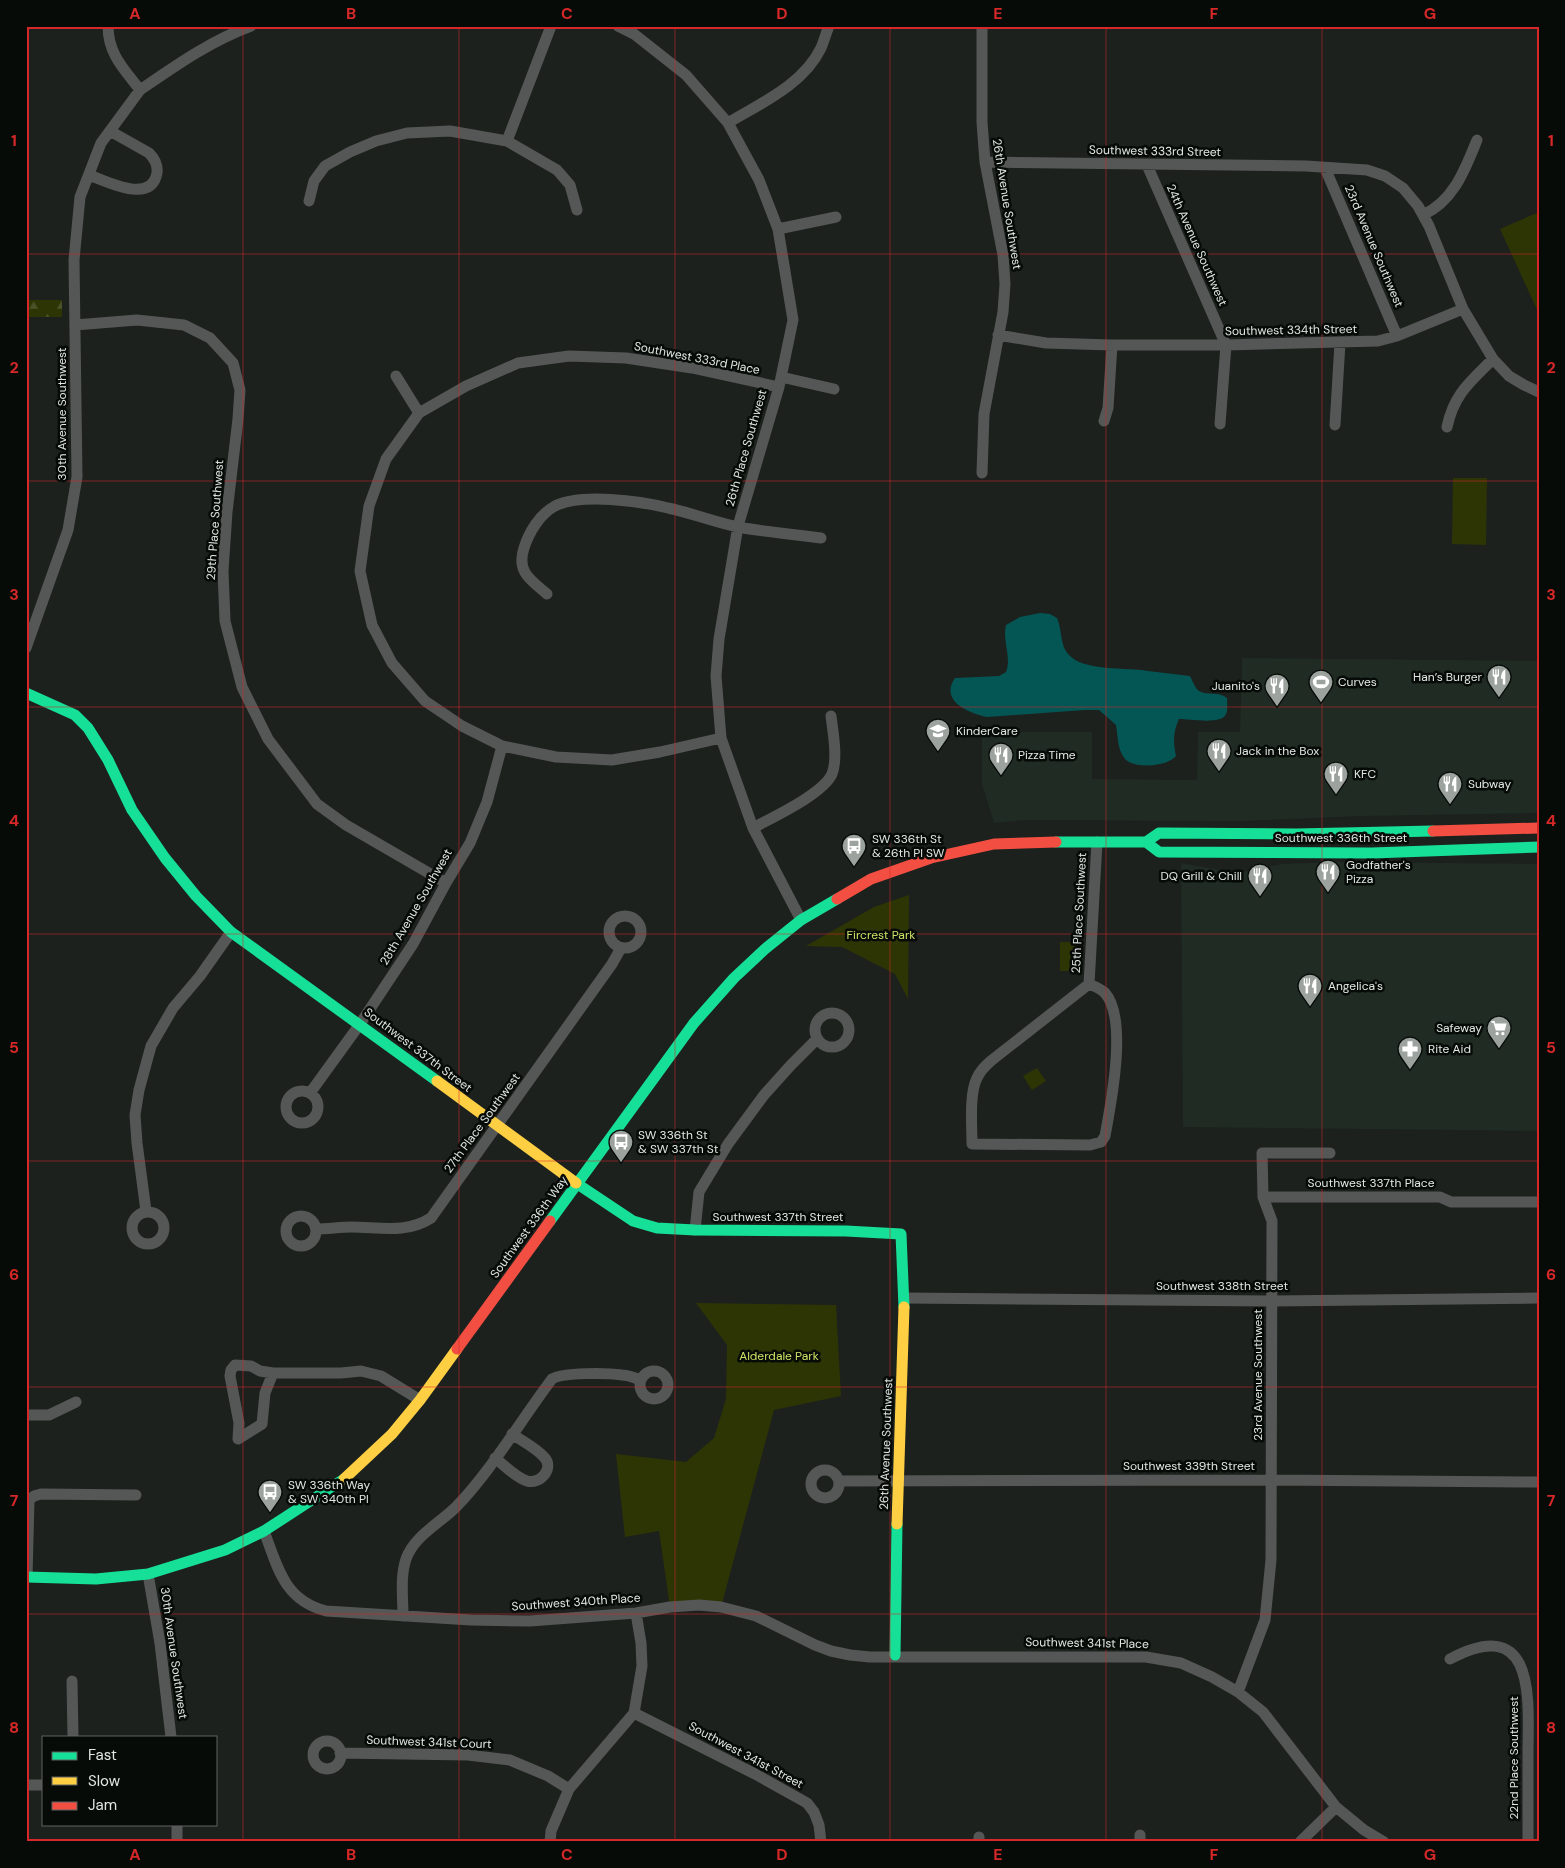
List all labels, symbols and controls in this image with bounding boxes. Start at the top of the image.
text: A [129,3,141,24]
text: B [346,3,356,24]
text: C [561,3,573,24]
text: D [776,3,788,24]
text: E [993,3,1003,24]
text: F [1210,3,1219,24]
text: G [1424,3,1436,24]
text: 1 [11,130,17,151]
text: 1 [1548,130,1554,151]
street label: 26th Avenue Southwest [989,138,1025,271]
street label: Southwest 333rd Street [1089,142,1222,160]
street label: 24th Avenue Southwest [1163,182,1231,309]
street label: 23rd Avenue Southwest [1341,182,1407,310]
street label: Southwest 334th Street [1225,321,1358,339]
street label: Southwest 333rd Place [633,338,762,378]
street label: 30th Avenue Southwest [54,347,70,480]
text: 2 [9,357,19,378]
text: 2 [1546,357,1556,378]
street label: 26th Place Southwest [722,387,770,508]
street label: 29th Place Southwest [203,459,227,581]
text: 3 [9,584,19,605]
text: 3 [1546,584,1556,605]
restaurant icon: Han’s Burger [1486,664,1512,698]
sports icon: Curves [1308,669,1334,703]
place label: Han’s Burger [1413,669,1483,685]
restaurant icon: Juanito's [1264,673,1290,707]
place label: Curves [1338,674,1377,690]
place label: Juanito's [1212,678,1260,694]
school or university icon: KinderCare [925,718,951,752]
place label: KinderCare [956,723,1018,739]
restaurant icon: Jack in the Box [1206,738,1232,772]
restaurant icon: Pizza Time [988,742,1014,776]
place label: Jack in the Box [1236,743,1319,759]
place label: Pizza Time [1018,747,1076,763]
restaurant icon: KFC [1323,761,1349,795]
place label: KFC [1354,766,1376,782]
restaurant icon: Subway [1437,771,1463,805]
place label: Subway [1468,776,1511,792]
text: 4 [9,810,19,831]
text: 4 [1546,810,1556,831]
street label: Southwest 336th Street [1275,830,1408,846]
place label: SW 336th St & 26th Pl SW [872,831,945,861]
bus stop icon: SW 336th St & 26th Pl SW [841,833,867,867]
street label: 28th Avenue Southwest [376,846,456,968]
street label: 25th Place Southwest [1068,852,1090,974]
place label: Godfather's Pizza [1346,857,1411,887]
restaurant icon: Godfather's Pizza [1315,859,1341,893]
restaurant icon: DQ Grill & Chill [1247,863,1273,897]
place label: DQ Grill & Chill [1161,868,1242,884]
park label: Fircrest Park [847,927,915,943]
restaurant icon: Angelica's [1297,973,1323,1007]
place label: Angelica's [1328,978,1383,994]
street label: Southwest 337th Street [361,1004,475,1096]
supermarket icon: Safeway [1486,1015,1512,1049]
place label: Safeway [1436,1020,1482,1036]
pharmacy icon: Rite Aid [1397,1036,1423,1070]
text: 5 [9,1037,19,1058]
text: 5 [1546,1037,1556,1058]
place label: Rite Aid [1428,1041,1471,1057]
street label: 27th Place Southwest [440,1070,524,1176]
place label: SW 336th St & SW 337th St [638,1127,719,1157]
bus stop icon: SW 336th St & SW 337th St [608,1129,634,1163]
street label: Southwest 336th Way [487,1172,572,1281]
street label: Southwest 337th Place [1308,1175,1435,1191]
street label: Southwest 337th Street [712,1209,844,1225]
text: 6 [9,1264,19,1285]
text: 6 [1546,1264,1556,1285]
street label: Southwest 338th Street [1156,1278,1288,1294]
street label: 23rd Avenue Southwest [1250,1309,1266,1441]
park label: Alderdale Park [739,1348,819,1364]
street label: 26th Avenue Southwest [876,1377,896,1510]
street label: Southwest 339th Street [1123,1458,1255,1474]
place label: SW 336th Way & SW 340th Pl [288,1477,370,1507]
bus stop icon: SW 336th Way & SW 340th Pl [257,1479,283,1513]
text: 7 [10,1490,19,1511]
text: 7 [1547,1490,1556,1511]
street label: 30th Avenue Southwest [157,1586,191,1720]
street label: Southwest 340th Place [511,1590,641,1614]
street label: Southwest 341st Place [1025,1634,1149,1652]
street label: 22nd Place Southwest [1506,1696,1522,1820]
text: 8 [9,1717,19,1738]
text: 8 [1546,1717,1556,1738]
street label: Southwest 341st Street [686,1718,806,1792]
street label: Southwest 341st Court [366,1732,492,1752]
legend [42,1736,218,1826]
text: Fast [88,1745,117,1765]
text: Slow [88,1771,121,1791]
text: Jam [88,1795,117,1815]
text: A [129,1844,141,1865]
text: B [346,1844,356,1865]
text: C [561,1844,573,1865]
text: D [776,1844,788,1865]
text: E [993,1844,1003,1865]
text: F [1210,1844,1219,1865]
text: G [1424,1844,1436,1865]

